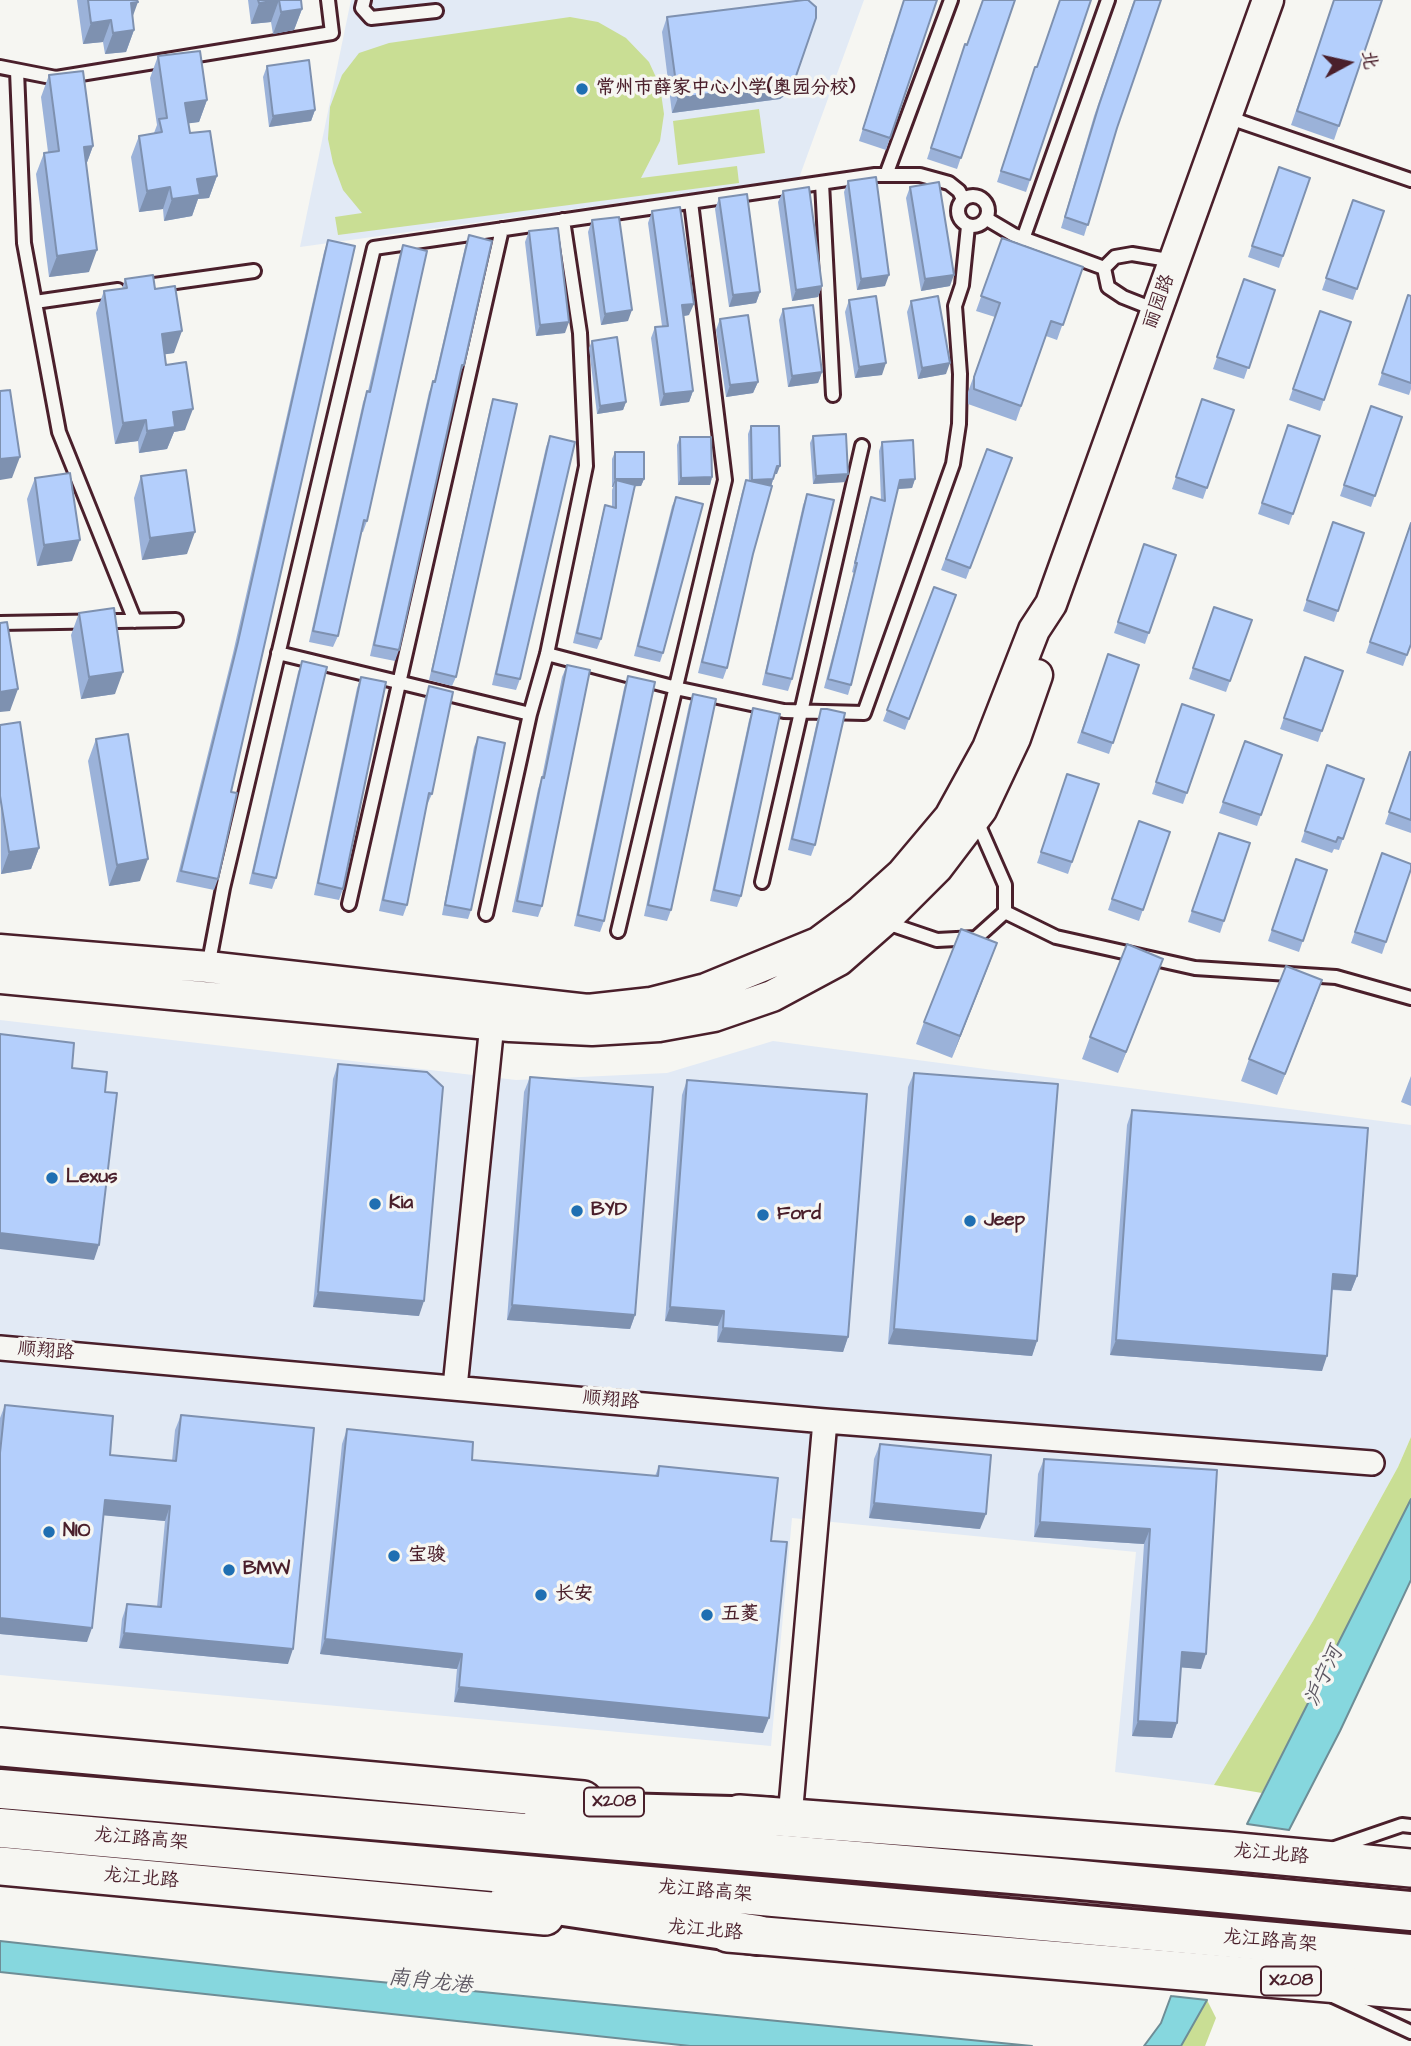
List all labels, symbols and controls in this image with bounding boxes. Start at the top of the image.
north arrow [1313,28,1383,98]
text: 北 [1355,49,1384,71]
place label: 常州市薛家中心小学(奥园分校) [596,78,855,100]
marker: 常州市薛家中心小学(奥园分校) [574,81,590,97]
street label: 丽园路 [1140,271,1180,333]
place label: Lexus [66,1167,118,1189]
marker: Lexus [44,1170,60,1186]
place label: Kia [389,1193,413,1215]
marker: Kia [367,1196,383,1212]
place label: BYD [591,1200,627,1222]
marker: BYD [569,1203,585,1219]
place label: Ford [777,1204,821,1226]
marker: Ford [755,1207,771,1223]
place label: Jeep [984,1210,1025,1232]
marker: Jeep [962,1213,978,1229]
street label: 顺翔路 [17,1338,75,1366]
street label: 顺翔路 [582,1387,640,1415]
place label: NIO [63,1521,91,1543]
marker: NIO [41,1524,57,1540]
place label: 宝骏 [408,1545,446,1567]
marker: 宝骏 [386,1548,402,1564]
place label: BMW [243,1559,290,1581]
marker: BMW [221,1562,237,1578]
place label: 长安 [555,1584,593,1606]
marker: 长安 [533,1587,549,1603]
place label: 五菱 [721,1604,759,1626]
marker: 五菱 [699,1607,715,1623]
water label: 沪宁河 [1300,1643,1350,1711]
road number: X208 [584,1788,644,1816]
street label: 龙江路高架 [93,1825,189,1855]
street label: 龙江北路 [1232,1840,1310,1870]
street label: 龙江北路 [102,1864,180,1894]
street label: 龙江路高架 [657,1877,753,1907]
street label: 龙江北路 [666,1916,744,1946]
street label: 龙江路高架 [1222,1927,1318,1957]
water label: 南肖龙港 [387,1966,473,2000]
road number: X208 [1261,1966,1321,1996]

